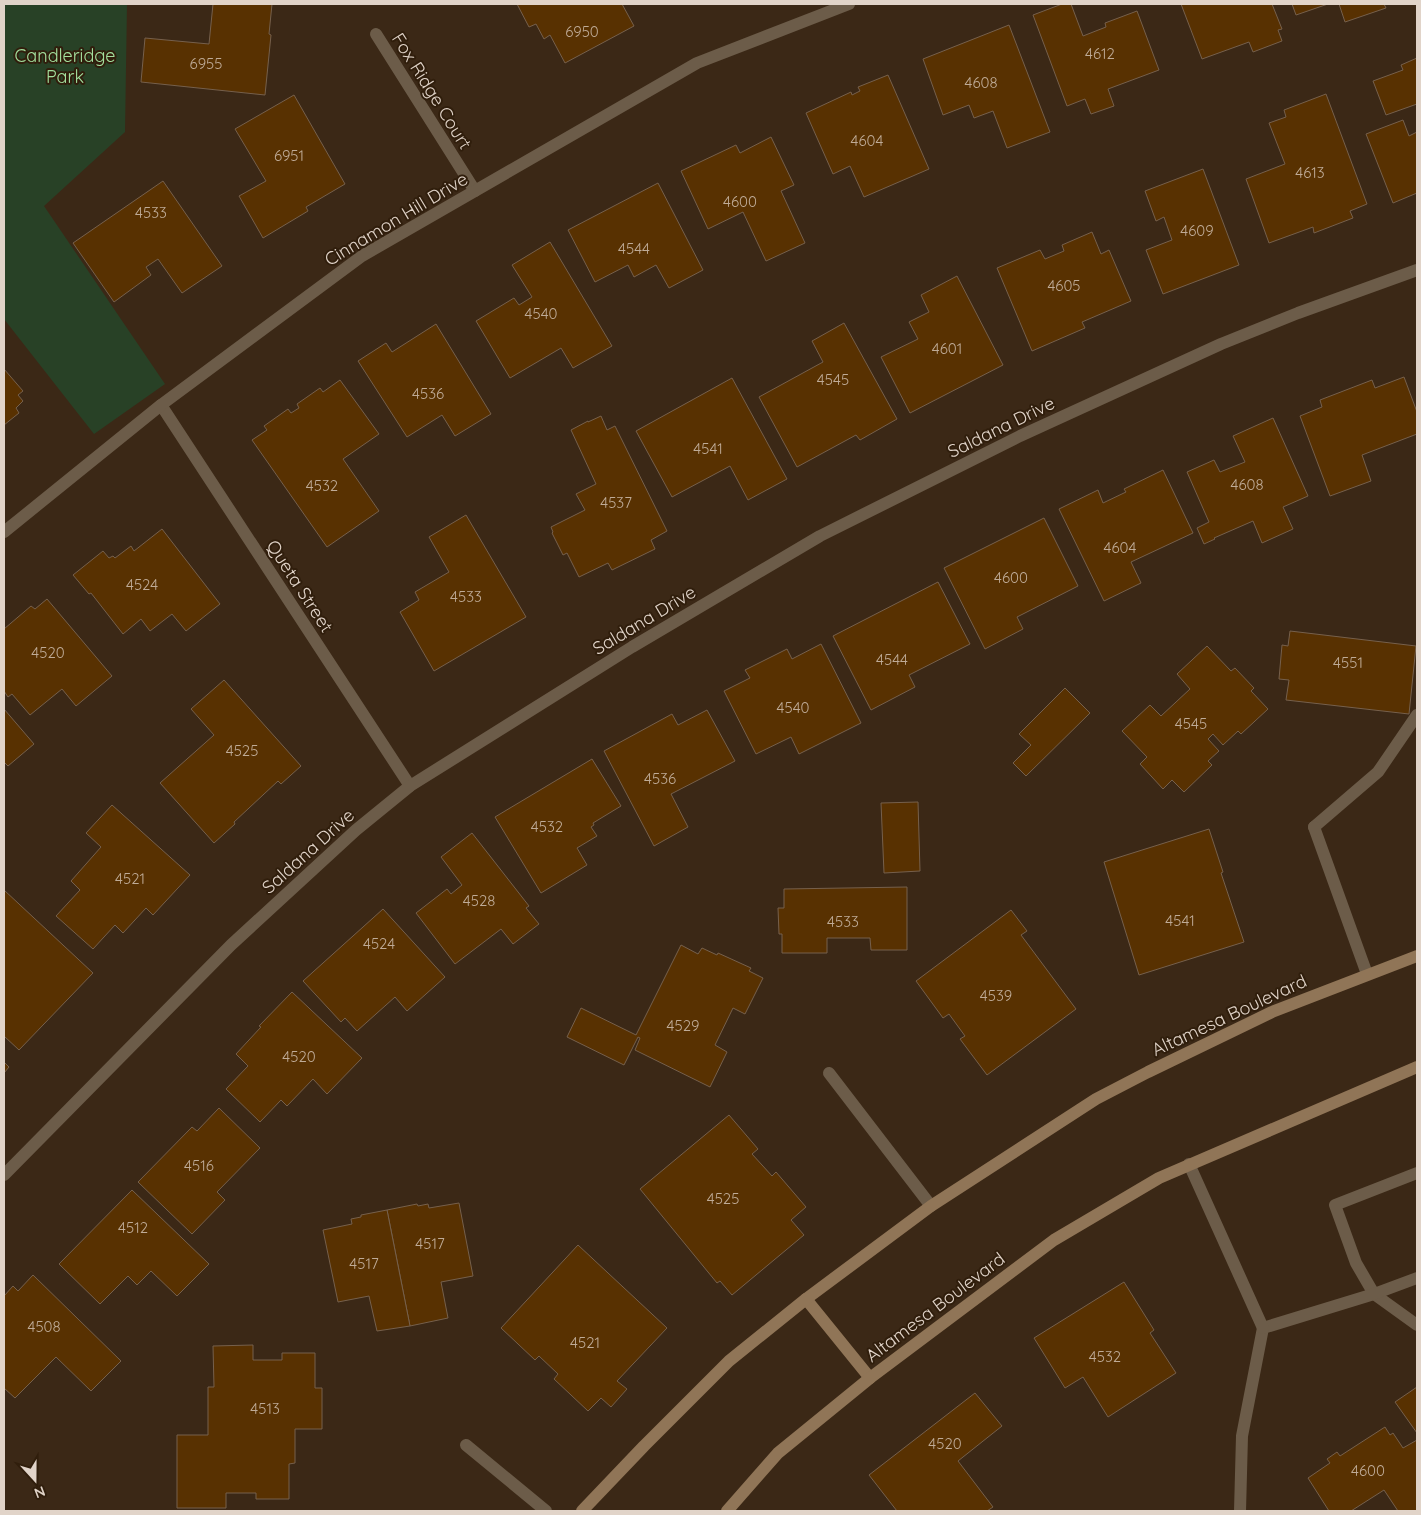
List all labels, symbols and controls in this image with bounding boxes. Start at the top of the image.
house number: 6950 [565,22,599,41]
street label: Fox Ridge Court [387,29,477,153]
park label: Candleridge Park [15,44,115,88]
house number: 4612 [1085,44,1115,63]
house number: 6955 [190,54,222,73]
house number: 4608 [964,73,998,92]
house number: 4604 [851,131,883,150]
house number: 6951 [274,146,304,165]
house number: 4613 [1295,163,1325,182]
street label: Cinnamon Hill Drive [320,167,472,271]
house number: 4600 [723,192,757,211]
house number: 4533 [135,203,167,222]
house number: 4609 [1180,221,1214,240]
house number: 4544 [618,239,650,258]
house number: 4605 [1047,276,1081,295]
house number: 4540 [524,304,558,323]
house number: 4601 [932,339,962,358]
house number: 4545 [817,370,849,389]
house number: 4536 [412,384,444,403]
street label: Saldana Drive [944,391,1058,463]
house number: 4541 [693,439,723,458]
house number: 4608 [1230,475,1264,494]
house number: 4532 [306,476,338,495]
house number: 4537 [600,493,632,512]
street label: Queta Street [262,536,338,636]
house number: 4604 [1104,538,1136,557]
house number: 4600 [994,568,1028,587]
house number: 4524 [126,575,158,594]
street label: Saldana Drive [588,580,700,660]
house number: 4533 [450,587,482,606]
house number: 4520 [31,643,65,662]
house number: 4544 [876,650,908,669]
house number: 4551 [1333,653,1363,672]
house number: 4540 [776,698,810,717]
house number: 4545 [1175,714,1207,733]
house number: 4525 [226,741,258,760]
house number: 4536 [644,769,676,788]
street label: Saldana Drive [257,804,359,898]
house number: 4532 [531,817,563,836]
house number: 4521 [115,869,145,888]
house number: 4528 [463,891,495,910]
house number: 4541 [1165,911,1195,930]
house number: 4533 [827,912,859,931]
house number: 4524 [363,934,395,953]
street label: Altamesa Boulevard [1148,969,1310,1061]
house number: 4539 [980,986,1012,1005]
house number: 4529 [667,1016,699,1035]
house number: 4520 [282,1047,316,1066]
house number: 4516 [184,1156,214,1175]
house number: 4525 [707,1189,739,1208]
house number: 4512 [118,1218,148,1237]
house number: 4517 [415,1234,445,1253]
street label: Altamesa Boulevard [861,1247,1009,1367]
house number: 4517 [349,1254,379,1273]
house number: 4508 [27,1317,61,1336]
house number: 4521 [570,1333,600,1352]
house number: 4532 [1089,1347,1121,1366]
house number: 4513 [250,1399,280,1418]
house number: 4520 [928,1434,962,1453]
north arrow [10,1455,60,1505]
house number: 4600 [1351,1461,1385,1480]
text: N [32,1482,48,1502]

